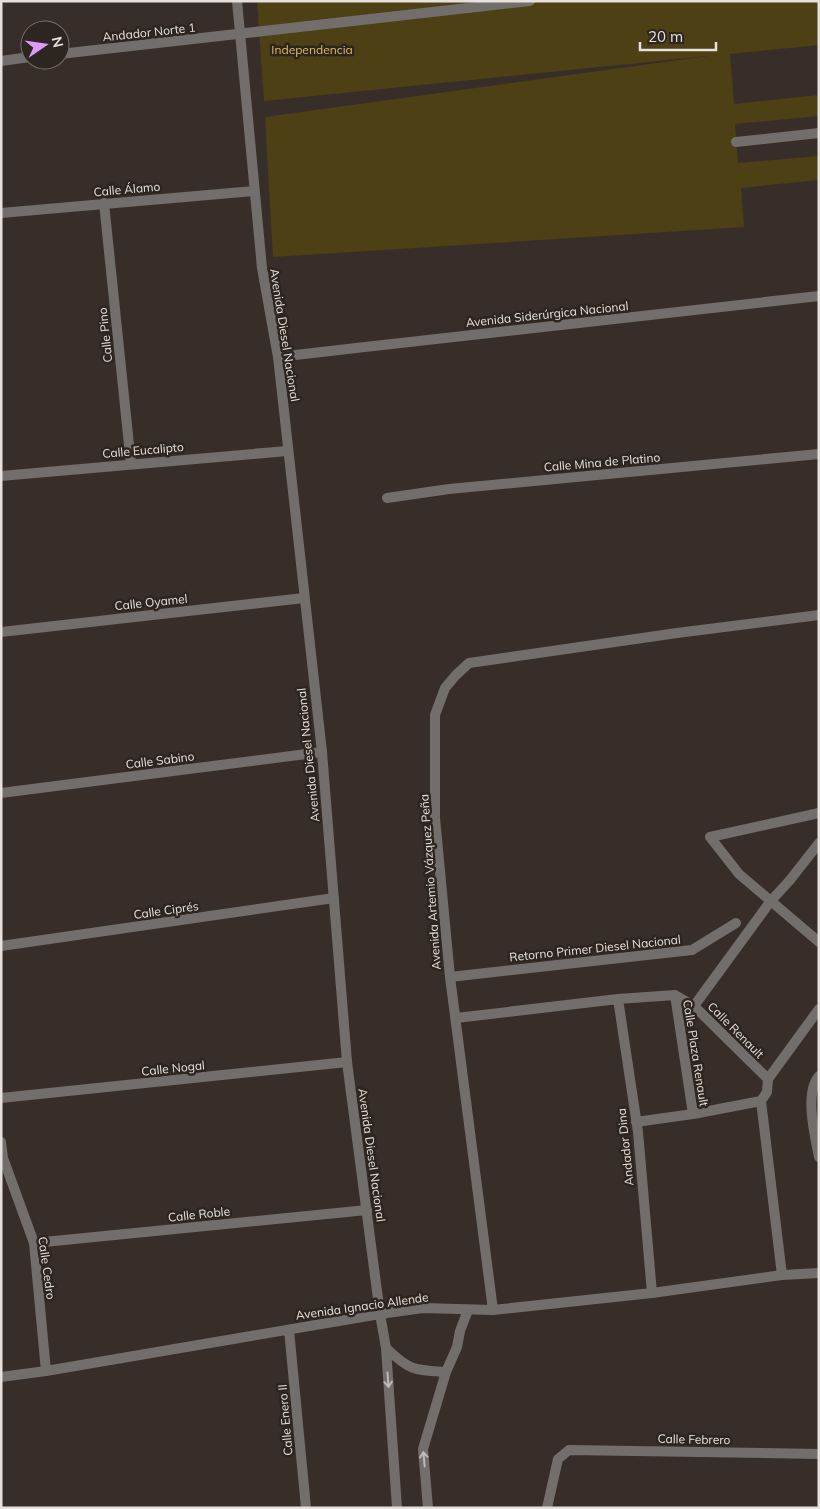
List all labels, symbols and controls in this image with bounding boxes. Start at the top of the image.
north arrow [20,20,70,70]
street label: Andador Norte 1 [102,20,196,44]
scale bar [640,20,716,52]
text: 20 m [648,27,683,46]
text: N [48,35,68,49]
park label: Independencia [271,42,353,57]
street label: Calle Álamo [93,179,161,199]
street label: Avenida Diesel Nacional [267,267,303,403]
street label: Avenida Siderúrgica Nacional [465,298,629,330]
street label: Calle Pino [95,307,115,363]
street label: Calle Eucalipto [102,439,184,461]
street label: Calle Mina de Platino [543,449,661,475]
street label: Calle Oyamel [114,591,188,613]
street label: Avenida Diesel Nacional [294,687,322,823]
street label: Calle Sabino [125,748,195,772]
street label: Avenida Artemio Vázquez Peña [416,794,444,970]
street label: Calle Ciprés [132,898,200,922]
street label: Retorno Primer Diesel Nacional [509,932,681,964]
street label: Calle Plaza Renault [680,999,712,1107]
street label: Calle Renault [705,999,767,1061]
street label: Calle Nogal [141,1057,205,1079]
street label: Avenida Diesel Nacional [355,1087,389,1223]
street label: Andador Dina [613,1107,637,1187]
street label: Calle Roble [167,1203,231,1225]
street label: Calle Cedro [35,1236,59,1300]
street label: Avenida Ignacio Allende [295,1289,429,1323]
one-way arrow [383,1371,393,1387]
street label: Calle Enero II [274,1384,296,1456]
street label: Calle Febrero [657,1431,731,1447]
one-way arrow [419,1451,429,1467]

